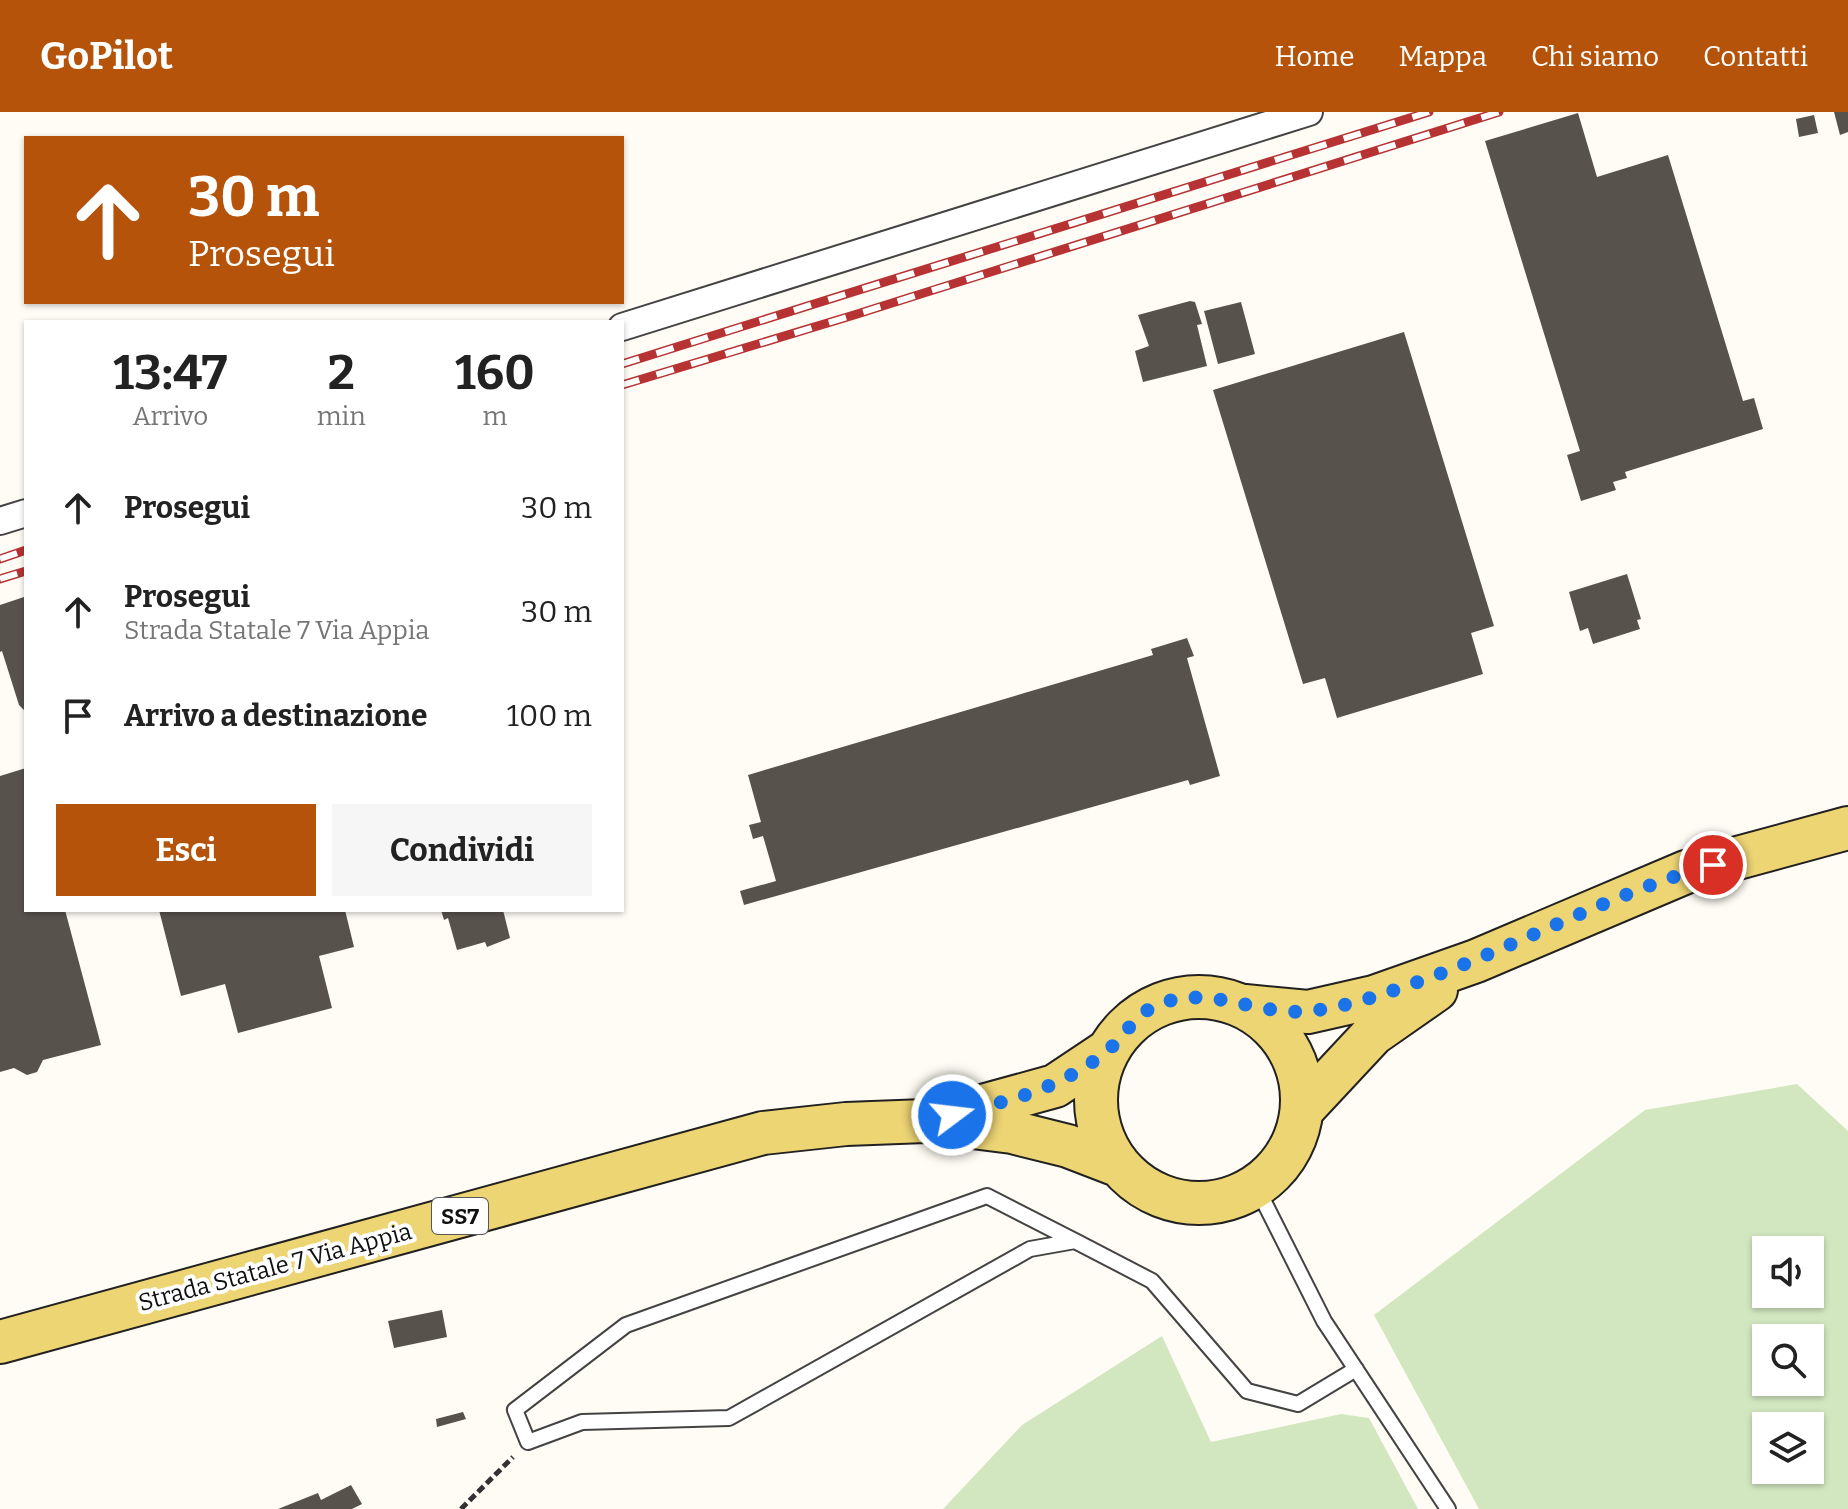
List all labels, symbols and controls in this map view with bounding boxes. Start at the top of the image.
text: GoPilot [40,33,173,79]
text: Home [1275,40,1354,73]
text: Mappa [1398,40,1487,73]
text: Chi siamo [1531,40,1659,73]
text: Contatti [1703,40,1808,73]
text: 30 m [188,164,319,231]
icon: ahead [56,168,160,272]
text: Prosegui [188,232,335,276]
text: 13:47 [113,344,227,402]
text: 2 [328,344,355,402]
text: 160 [455,344,535,402]
text: Arrivo [133,401,208,432]
text: min [317,401,366,432]
text: m [482,401,507,432]
icon: ahead [56,486,100,530]
text: Prosegui [124,490,250,526]
text: 30 m [521,490,592,526]
text: Prosegui [124,579,250,615]
icon: ahead [56,590,100,634]
text: 30 m [521,594,592,630]
text: Strada Statale 7 Via Appia [124,615,429,646]
icon: arrive [56,694,100,738]
text: Arrivo a destinazione [124,698,427,734]
text: 100 m [507,698,592,734]
button: Esci [56,804,316,896]
button: Condividi [332,804,592,896]
pin [1679,831,1747,899]
icon: arrive [1691,843,1735,887]
position arrow [910,1073,994,1157]
road number: SS7 [432,1198,488,1234]
street label: Strada Statale 7 Via Appia [135,1217,415,1317]
map controls [1752,1236,1824,1484]
button: sound [1752,1236,1824,1308]
button: search [1752,1324,1824,1396]
button: layers [1752,1412,1824,1484]

